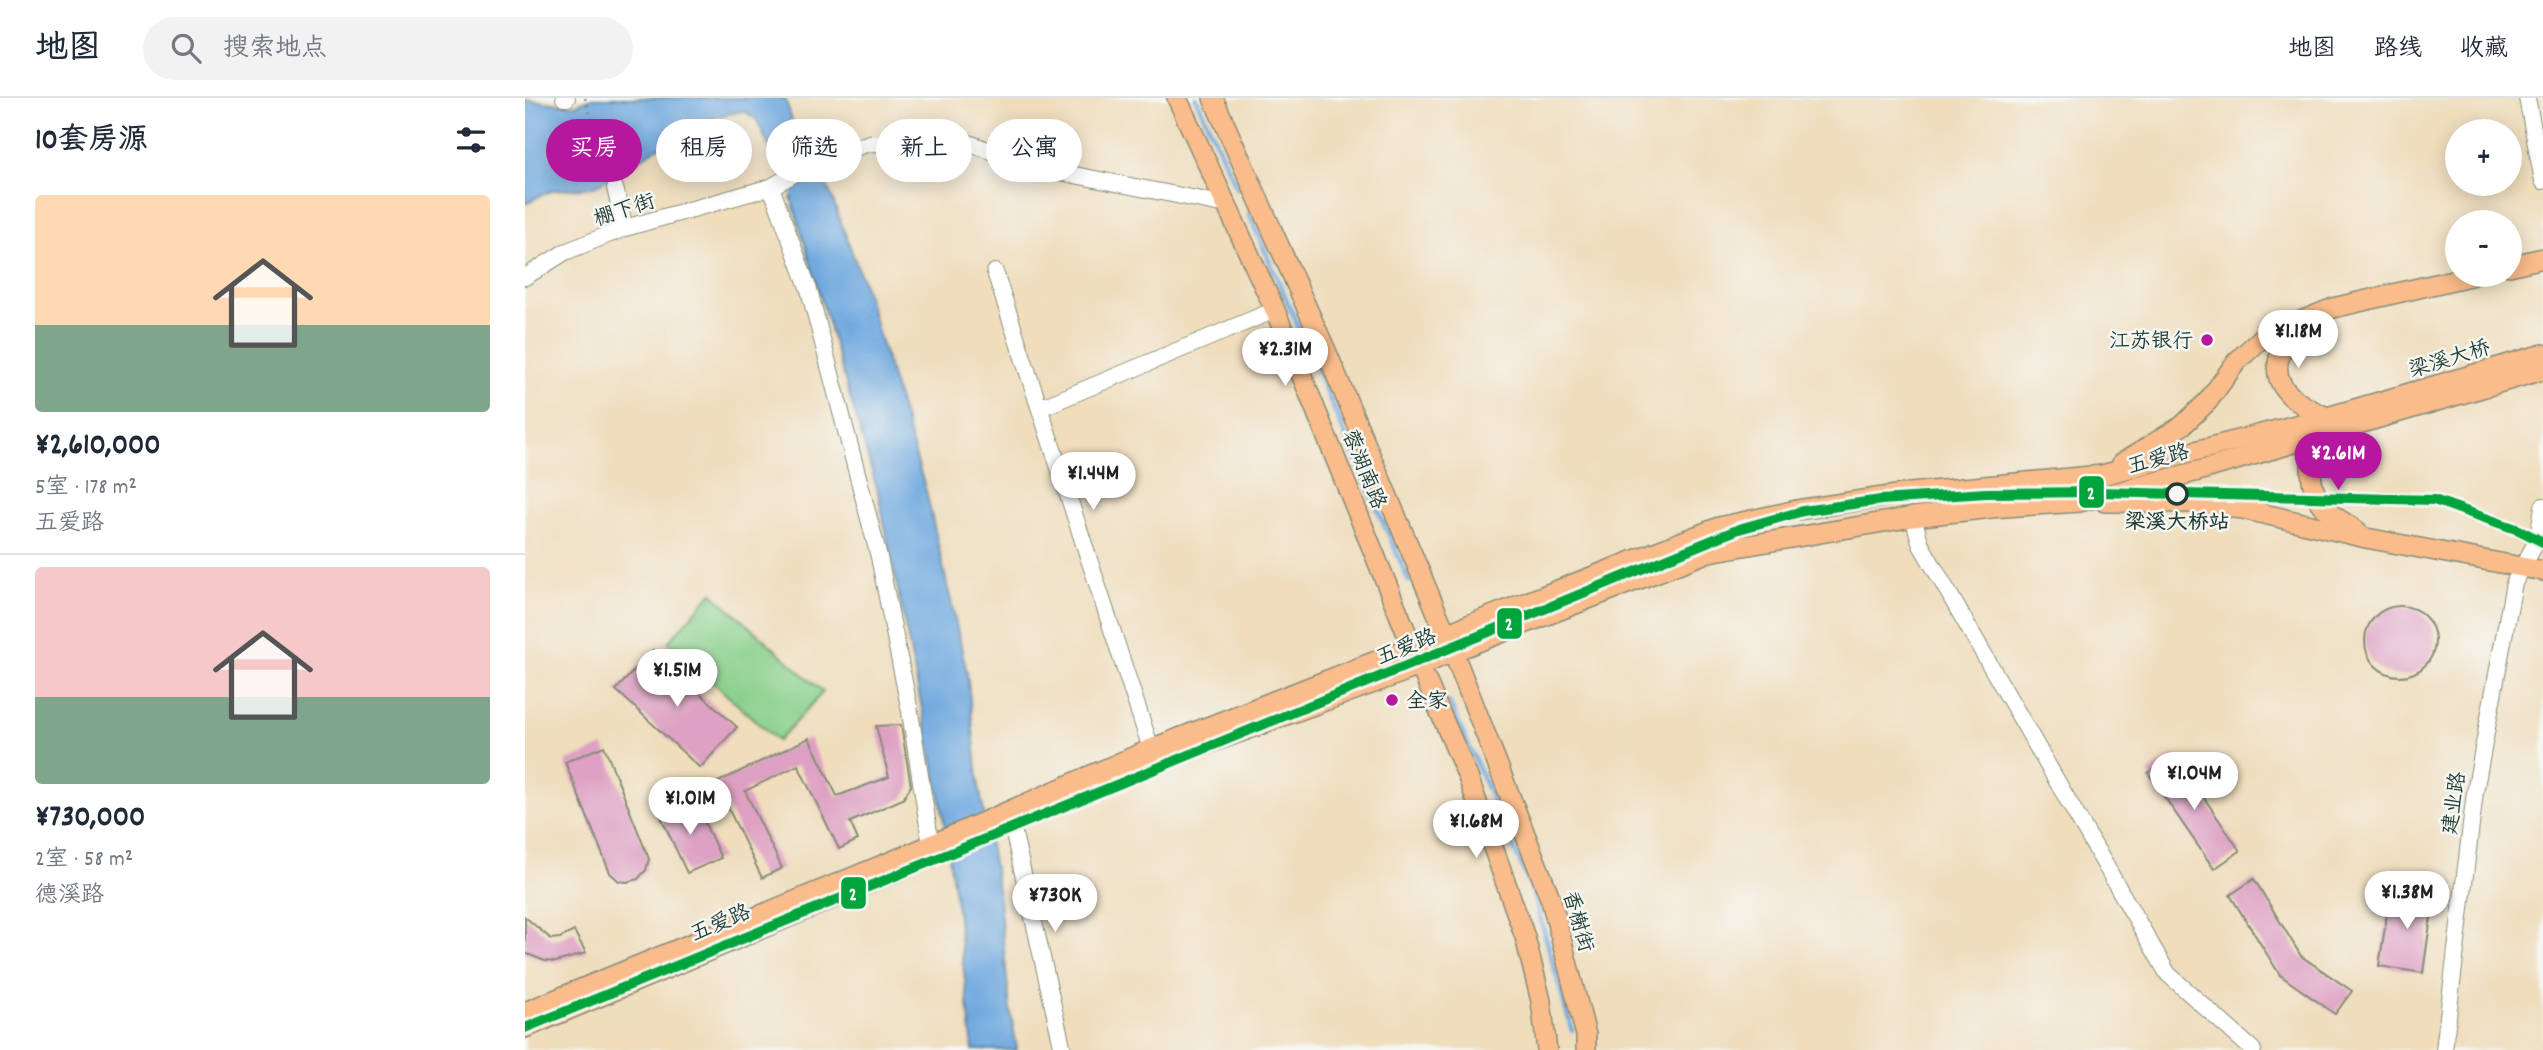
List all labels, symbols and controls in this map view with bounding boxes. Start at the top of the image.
search box [143,17,633,80]
text: 地图 [35,27,101,74]
icon: search [167,29,205,67]
text: 搜索地点 [223,31,327,68]
text: 地图 [2288,33,2336,67]
text: 路线 [2374,33,2422,67]
text: 收藏 [2460,33,2508,67]
chip: 买房 [546,119,642,182]
chip: 租房 [656,119,752,182]
chip: 筛选 [766,119,862,182]
chip: 新上 [876,119,972,182]
chip: 公寓 [986,119,1082,182]
map controls [2445,119,2522,287]
button: + [2445,119,2522,196]
text: 10套房源 [35,121,148,164]
icon: filters [452,121,490,159]
street label: 棚下街 [590,188,660,236]
button: − [2445,210,2522,287]
icon: home [200,240,326,366]
pin: ¥1.18M [2241,310,2355,370]
text: ¥1.18M [2274,316,2322,349]
pin: ¥2.31M [1228,328,1342,388]
place label: 江苏银行 [2109,328,2193,358]
marker: 江苏银行 [2199,332,2215,348]
text: ¥2.31M [1258,334,1312,367]
street label: 梁溪大桥 [2405,334,2494,387]
text: ¥2,610,000 [35,426,161,469]
street label: 蓉湖南路 [1333,426,1392,515]
pin: ¥2.61M [2281,432,2395,492]
street label: 五爱路 [2124,438,2193,484]
text: ¥2.61M [2311,438,2365,471]
pin: ¥1.44M [1036,452,1150,512]
text: ¥1.44M [1067,458,1119,491]
text: 5室 · 178 m² [35,472,137,505]
line badge: 2 [2078,475,2105,509]
text: 2 [2087,482,2095,509]
marker: 梁溪大桥站 [2166,483,2188,505]
text: 五爱路 [35,508,104,541]
place label: 梁溪大桥站 [2125,509,2230,539]
line badge: 2 [1496,607,1523,640]
icon: home [200,612,326,738]
text: 2 [1505,613,1513,640]
street label: 五爱路 [1372,623,1442,674]
pin: ¥1.51M [620,650,734,709]
text: ¥1.51M [652,655,702,688]
place label: 全家 [1406,688,1448,718]
marker: 全家 [1384,692,1400,708]
pin: ¥1.04M [2137,752,2251,812]
text: ¥1.04M [2166,758,2222,791]
street label: 建业路 [2437,770,2475,837]
pin: ¥1.01M [633,778,747,837]
text: ¥1.01M [664,783,716,816]
text: ¥730,000 [35,798,145,841]
pin: ¥1.68M [1419,800,1533,860]
text: ¥1.68M [1449,806,1503,839]
text: 2室 · 58 m² [35,844,133,877]
pin: ¥1.38M [2350,872,2464,931]
pin: ¥730K [1006,874,1104,934]
line badge: 2 [840,876,867,910]
text: ¥1.38M [2381,877,2433,910]
text: 德溪路 [35,880,104,913]
text: ¥730K [1028,880,1082,913]
text: 2 [849,883,857,910]
street label: 香榭街 [1553,887,1599,956]
street label: 五爱路 [686,899,756,951]

